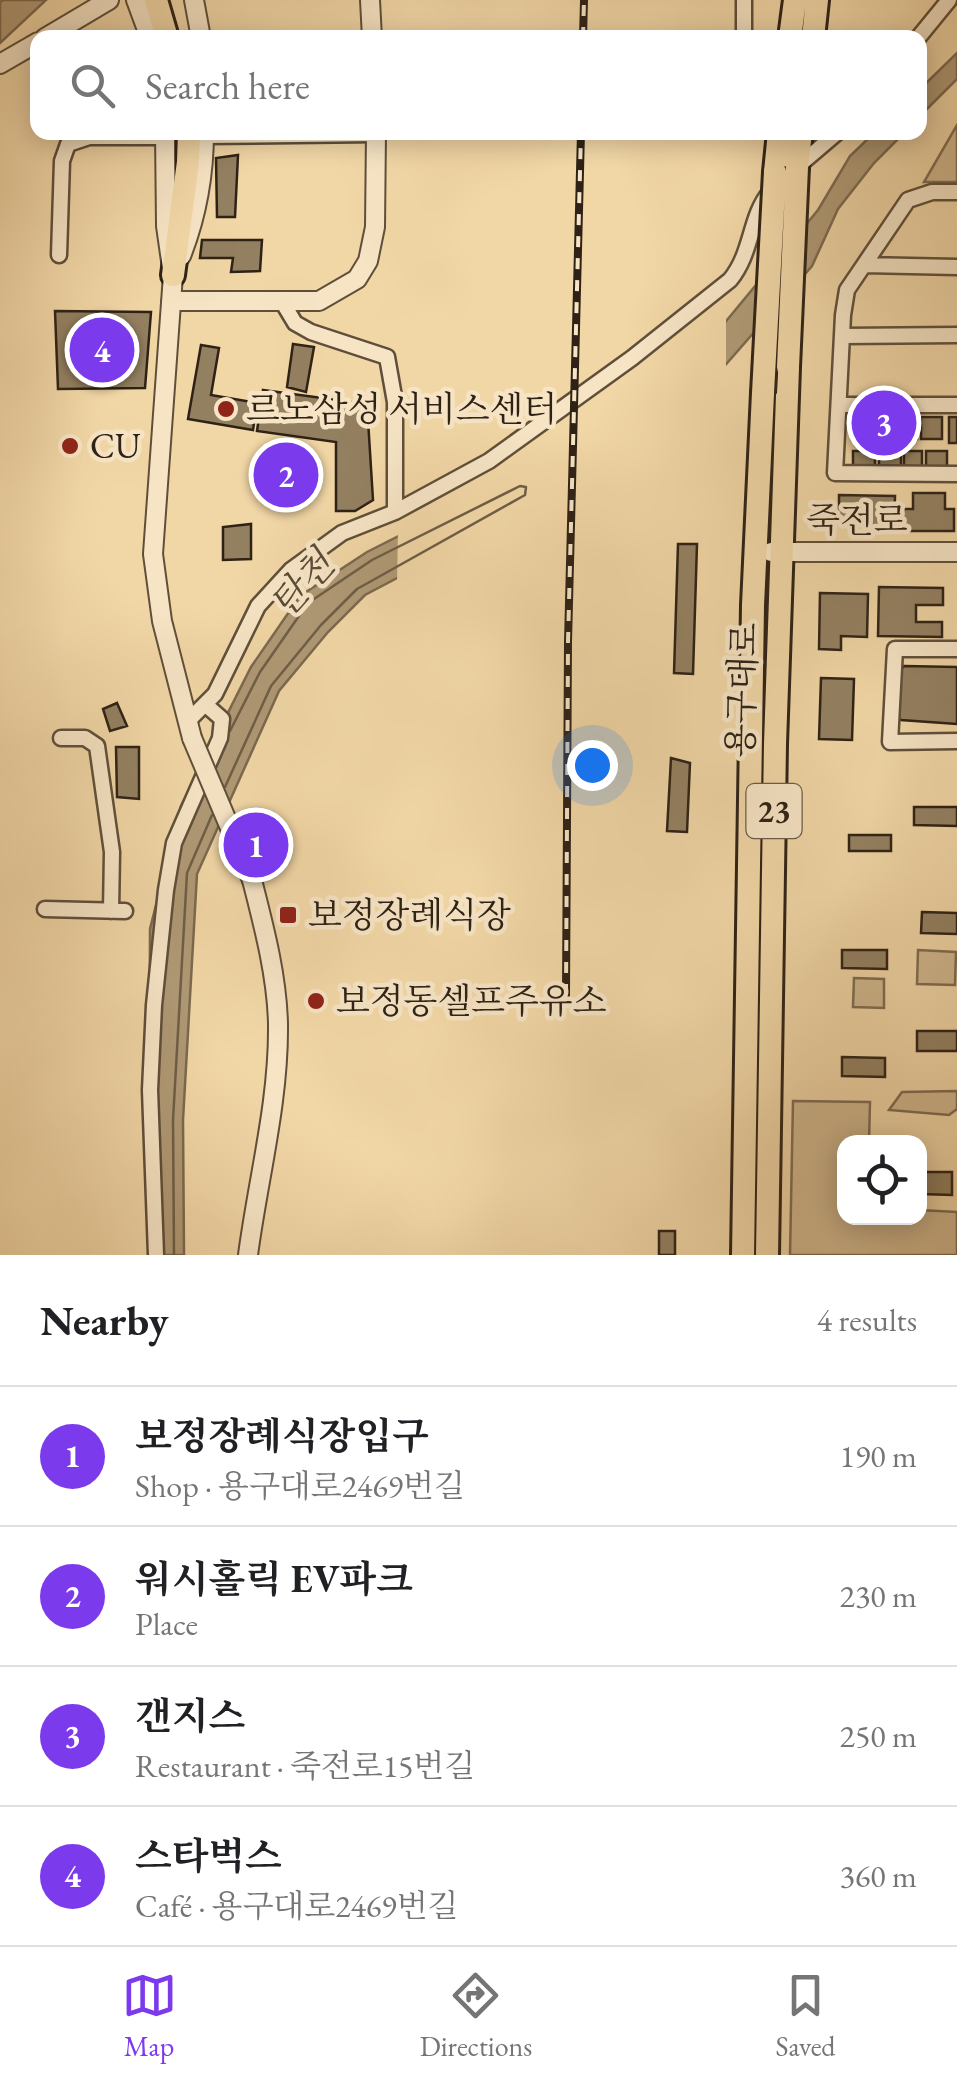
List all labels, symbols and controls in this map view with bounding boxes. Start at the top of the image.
search box [30,30,927,140]
icon: search [65,58,120,113]
text: Search here [145,61,310,110]
pin: 4 [70,312,134,388]
place label: 르노삼성 서비스센터 [246,386,557,431]
pin: 3 [852,386,916,460]
marker: 르노삼성 서비스센터 [215,398,237,420]
place label: CU [90,423,141,468]
marker: CU [59,435,81,457]
pin: 2 [254,438,318,512]
street label: 죽전로 [806,497,908,542]
water label: 탄천 [259,538,346,627]
street label: 용구대로 [717,622,766,758]
your location [567,740,618,791]
road number: 23 [746,784,802,838]
pin: 1 [224,808,288,882]
place label: 보정장례식장 [308,892,511,937]
marker: 보정장례식장 [277,904,299,926]
place label: 보정동셀프주유소 [336,978,607,1023]
marker: 보정동셀프주유소 [305,990,327,1012]
map controls [837,1135,927,1225]
button: locate [837,1135,927,1225]
text: Nearby [40,1293,169,1348]
text: 4 results [817,1299,917,1341]
text: 보정장례식장입구 [135,1411,429,1460]
text: 1 [64,1435,81,1477]
text: 190 m [840,1435,917,1477]
text: Shop · 용구대로2469번길 [135,1465,465,1507]
text: 워시홀릭 EV파크 [135,1554,413,1603]
text: 2 [64,1575,81,1617]
text: 230 m [840,1575,917,1617]
text: Place [135,1603,198,1645]
text: 갠지스 [135,1691,245,1740]
text: 3 [64,1715,81,1757]
text: 250 m [840,1715,917,1757]
text: Restaurant · 죽전로15번길 [135,1745,475,1787]
text: 스타벅스 [135,1831,282,1880]
text: 4 [64,1855,81,1897]
text: 360 m [840,1855,917,1897]
text: Café · 용구대로2469번길 [135,1885,458,1927]
tab: Map [122,1968,177,2064]
tab: Directions [420,1968,532,2064]
tab: Saved [775,1968,835,2064]

